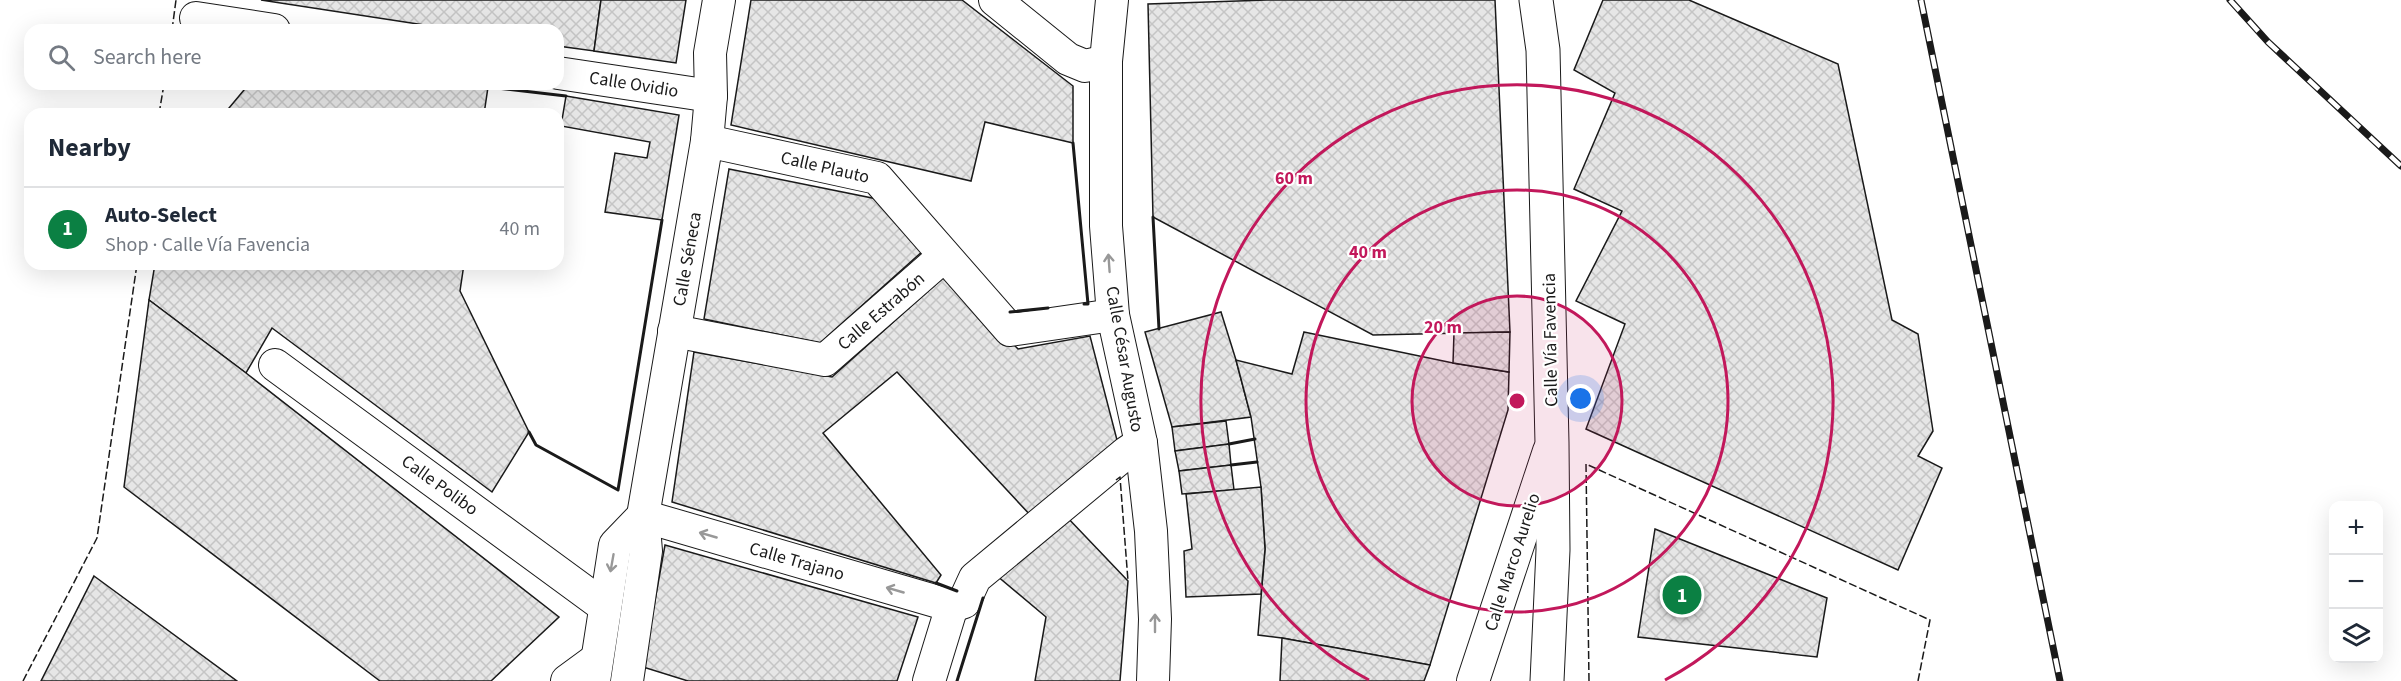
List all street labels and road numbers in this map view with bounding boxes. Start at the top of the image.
street label: Calle Ovidio [588,65,680,104]
street label: Calle Plauto [778,145,872,190]
street label: Calle Séneca [667,210,708,308]
street label: Calle Estrabón [832,266,930,356]
street label: Calle Vía Favencia [1537,273,1564,407]
street label: Calle César Augusto [1099,284,1150,434]
street label: Calle Polibo [396,449,483,522]
street label: Calle Marco Aurelio [1478,490,1547,634]
street label: Calle Trajano [746,536,847,587]

